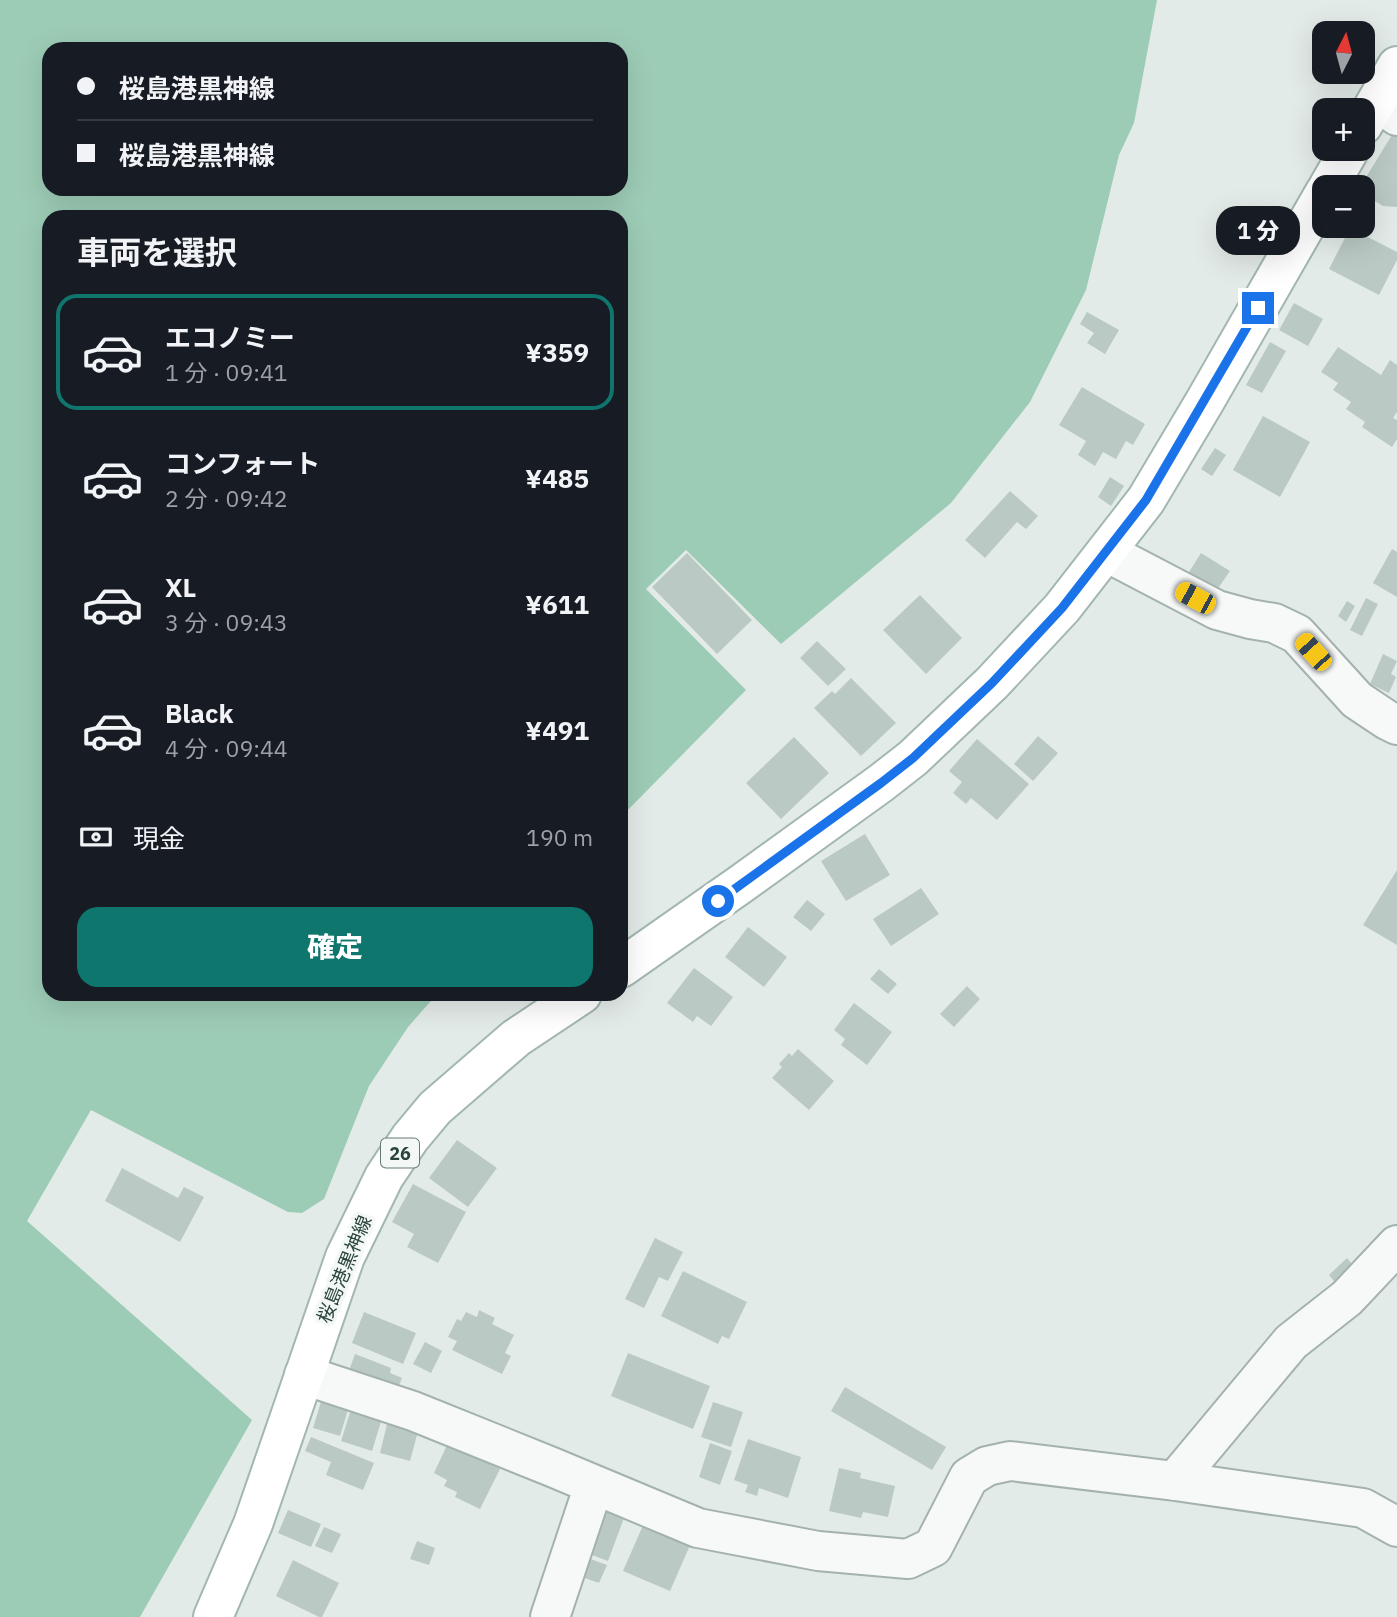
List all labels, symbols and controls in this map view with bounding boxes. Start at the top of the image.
north arrow [1312,21,1376,84]
map controls [1312,21,1375,238]
text: 桜島港黒神線 [119,71,275,105]
button: + [1312,98,1375,161]
text: 桜島港黒神線 [119,138,275,172]
button: − [1312,175,1375,238]
callout: 1 分 [1216,206,1300,256]
text: 1 分 [1237,215,1279,245]
text: 車両を選択 [77,231,237,273]
route end [1242,292,1274,324]
text: エコノミー [165,320,295,354]
icon: car [81,321,144,384]
text: ¥359 [525,335,589,369]
text: 1 分 · 09:41 [165,357,288,387]
text: コンフォート [165,446,320,480]
icon: car [81,447,144,510]
text: ¥485 [525,461,589,495]
text: 2 分 · 09:42 [165,483,288,513]
text: XL [165,570,196,604]
icon: car [81,573,144,636]
car [1172,579,1219,617]
text: ¥611 [525,587,589,621]
text: 3 分 · 09:43 [165,607,288,637]
car [1292,629,1335,675]
text: Black [165,696,233,730]
icon: car [81,699,144,762]
text: ¥491 [525,713,589,747]
text: 4 分 · 09:44 [165,733,288,763]
icon: cash [77,818,115,856]
text: 現金 [133,821,185,855]
text: 190 m [526,822,593,852]
route start [702,885,734,917]
button: 確定 [77,907,593,987]
road number: 26 [381,1138,419,1168]
street label: 桜島港黒神線 [312,1212,376,1326]

